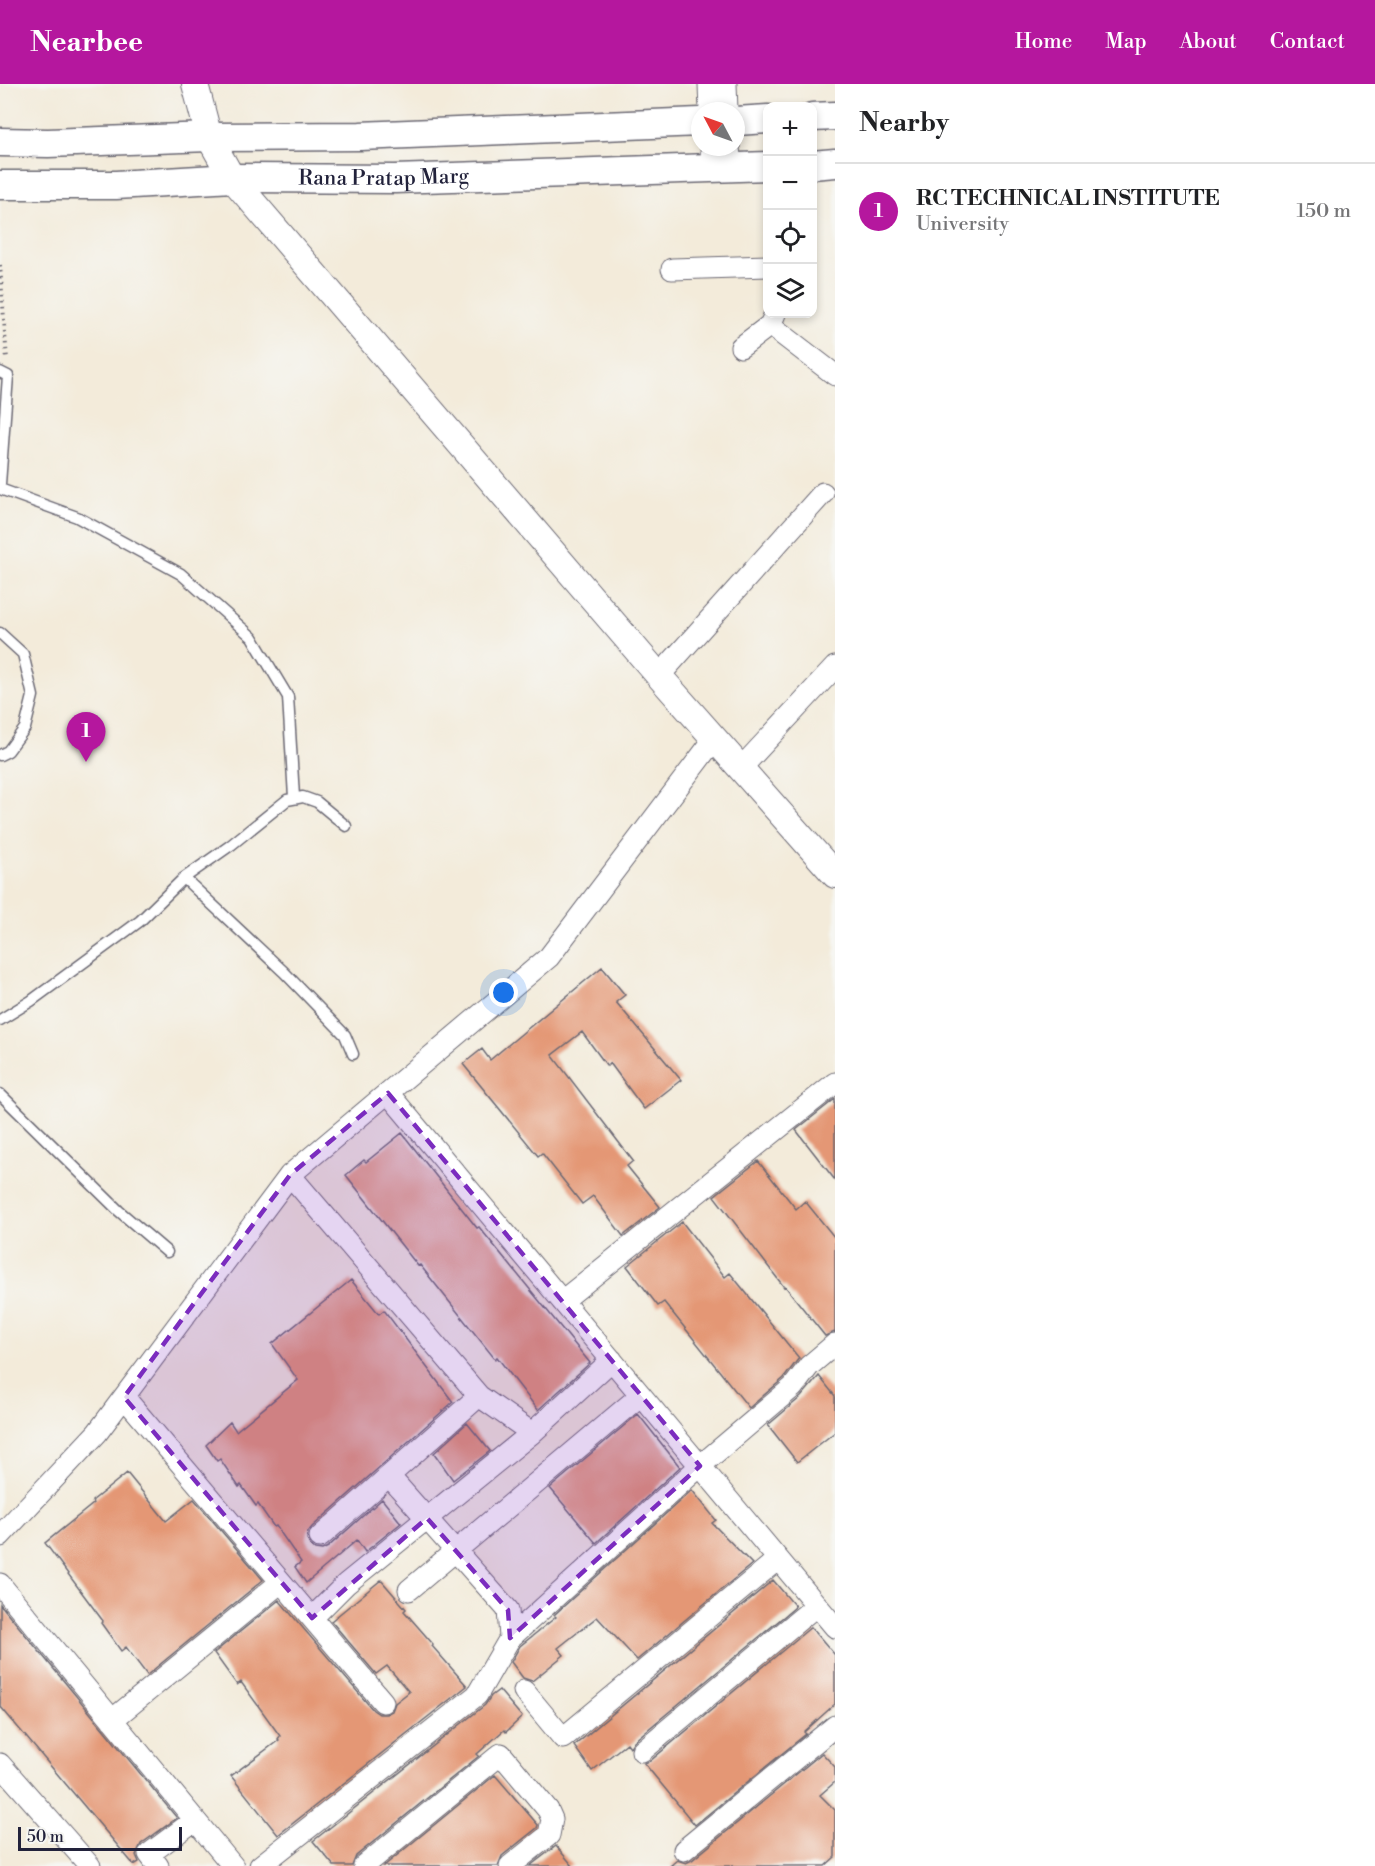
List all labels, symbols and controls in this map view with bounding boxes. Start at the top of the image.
text: Nearbee [30,25,143,60]
text: Home [1015,29,1072,55]
text: Map [1105,29,1147,55]
text: About [1180,29,1237,55]
text: Contact [1270,29,1345,55]
north arrow [691,102,745,156]
map controls [763,102,817,318]
button: + [763,102,817,156]
text: Nearby [859,107,949,139]
button: − [763,156,817,210]
street label: Rana Pratap Marg [298,163,470,192]
text: RC TECHNICAL INSTITUTE [916,185,1220,212]
text: 1 [874,199,883,224]
text: 150 m [1296,199,1351,224]
button: locate [763,210,817,264]
text: University [916,212,1009,237]
button: layers [763,264,817,318]
pin: 1 [66,712,106,762]
your location [489,978,518,1007]
scale bar [18,1824,182,1852]
text: 50 m [27,1827,64,1847]

